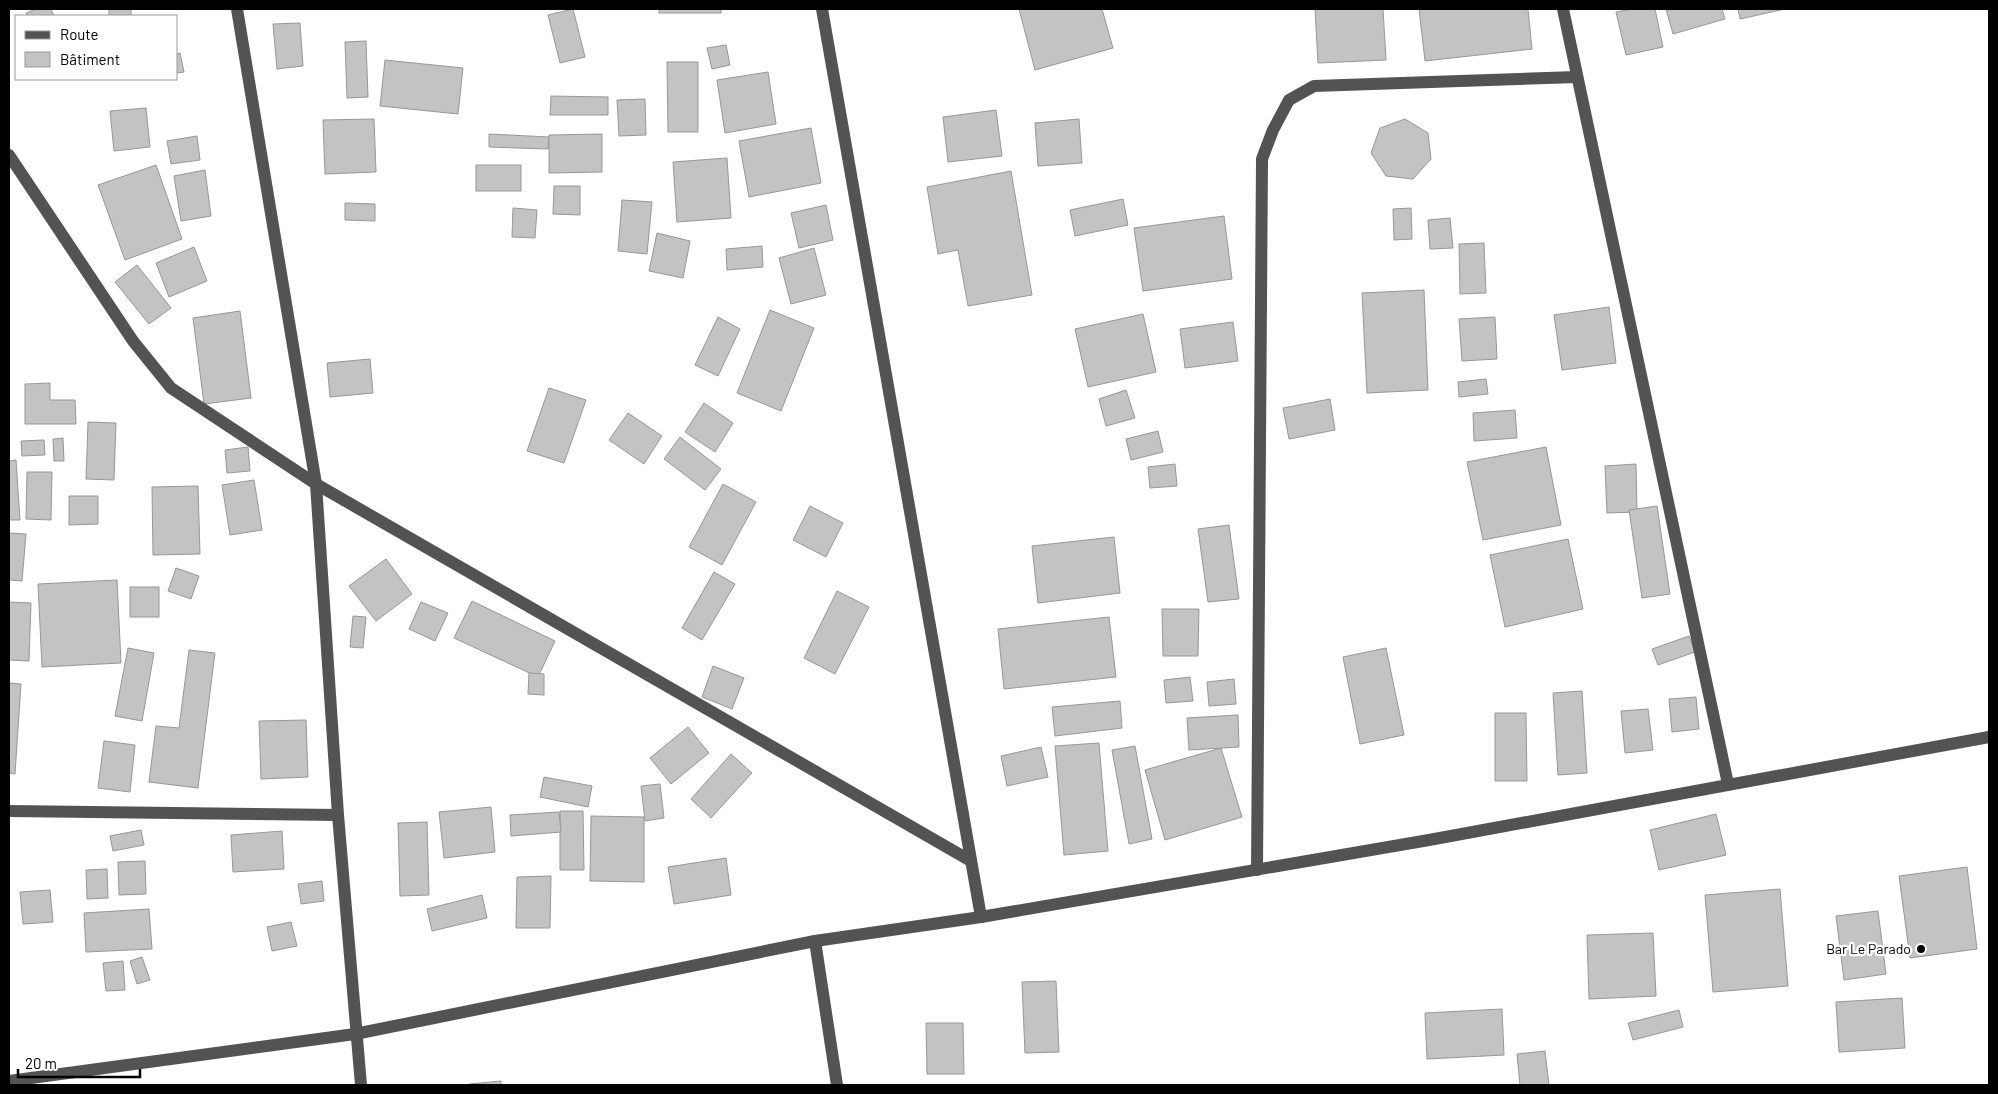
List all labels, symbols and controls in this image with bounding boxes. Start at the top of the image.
legend [15,15,178,80]
text: Route [60,25,99,43]
text: Bâtiment [60,50,120,68]
place label: Bar Le Parado [1826,940,1911,957]
marker: Bar Le Parado [1915,943,1927,955]
scale bar [18,1046,140,1078]
text: 20 m [25,1054,57,1072]

